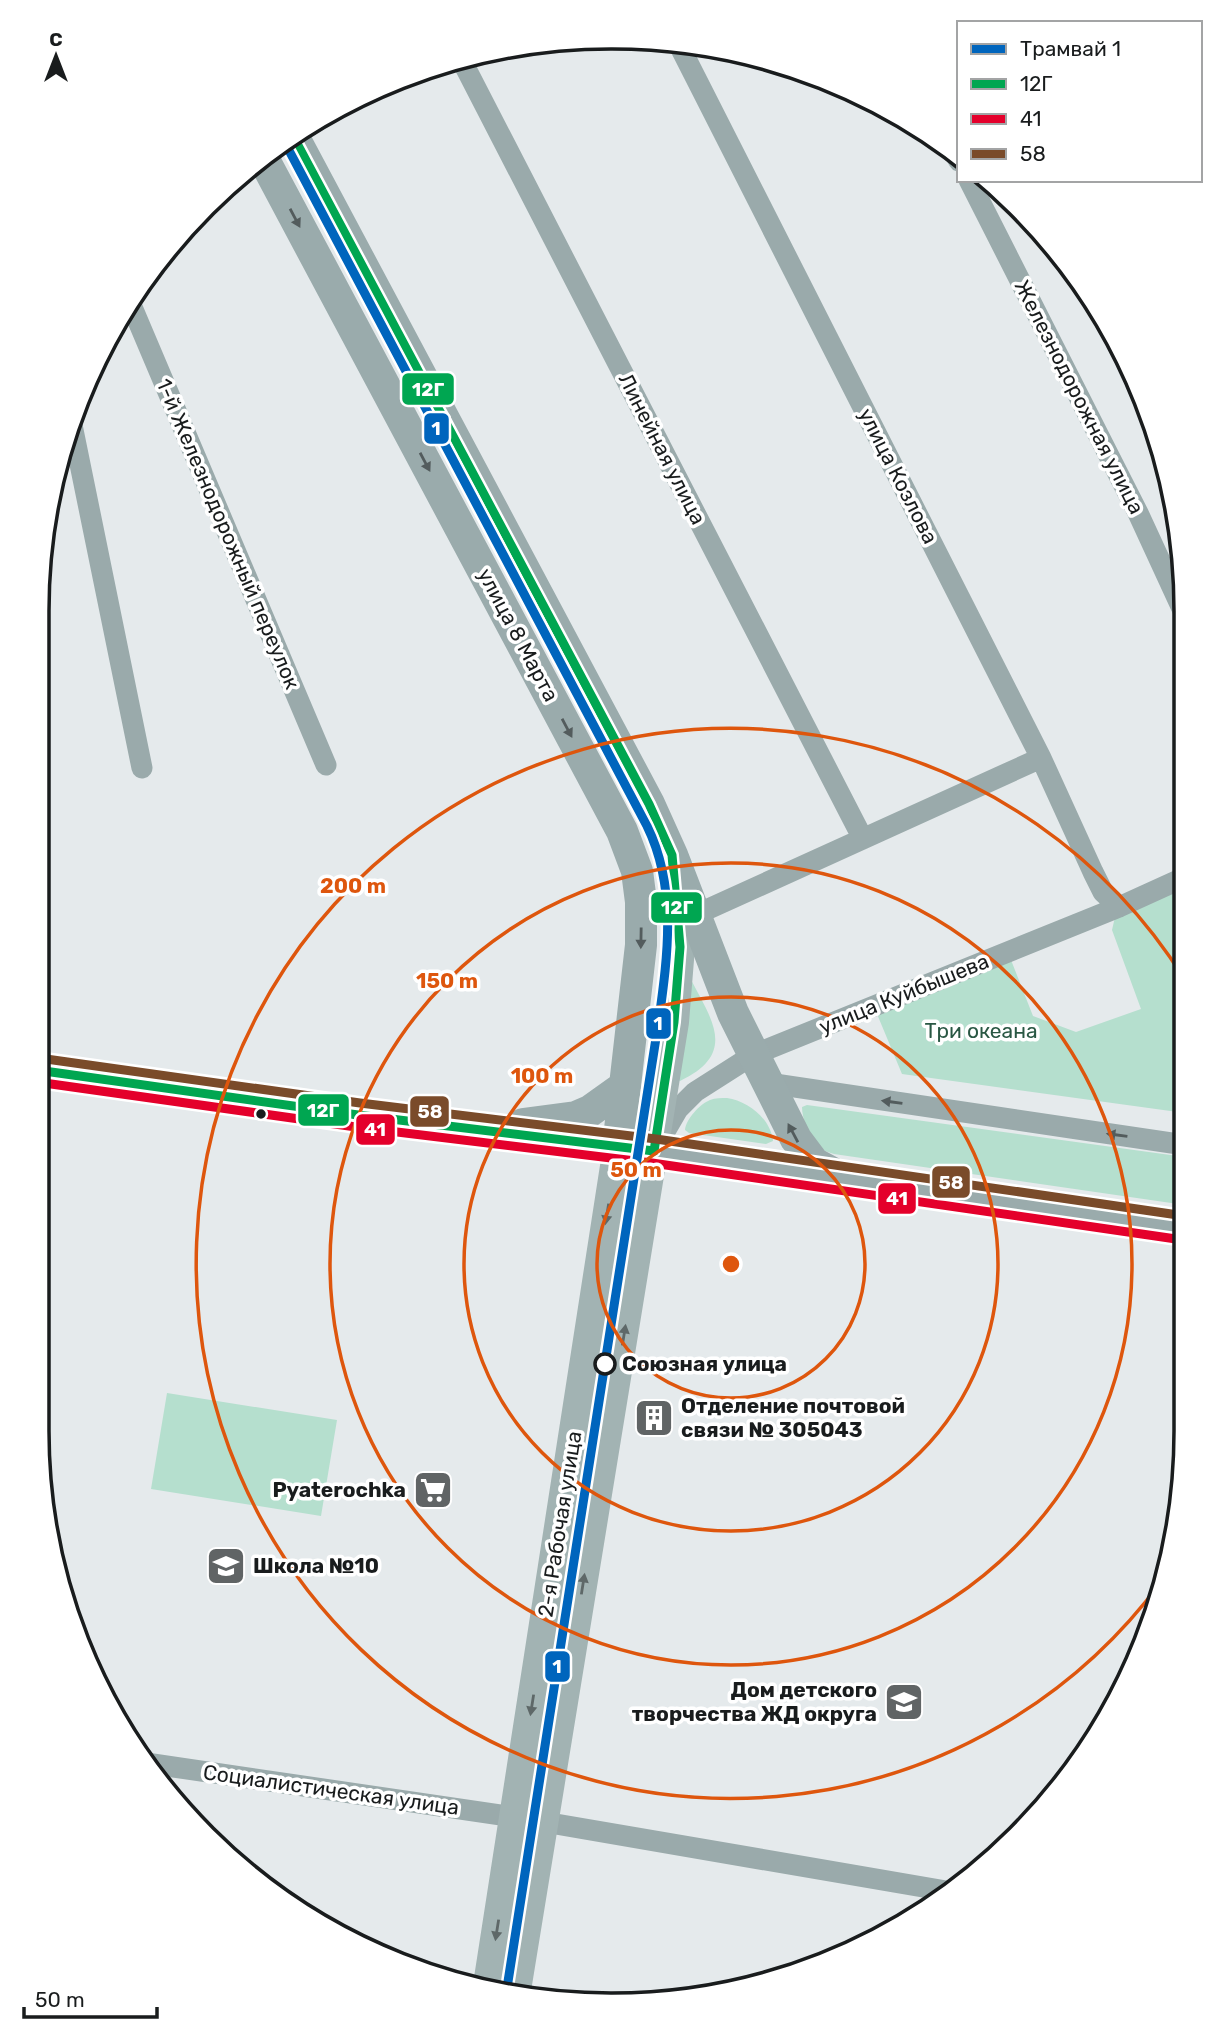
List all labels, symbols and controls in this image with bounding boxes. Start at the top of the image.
north arrow [21,21,91,91]
legend [957,21,1202,182]
text: С [49,28,63,51]
text: Трамвай 1 [1020,36,1121,61]
text: 12Г [1020,71,1052,96]
text: 41 [1020,106,1042,131]
text: 58 [1020,141,1046,166]
one-way arrow [289,208,301,228]
street label: Железнодорожная улица [1009,276,1149,518]
street label: Линейная улица [614,369,711,529]
line badge: 12Г [401,372,455,406]
street label: 1-й Железнодорожный переулок [151,375,305,693]
text: 12Г [412,378,445,401]
street label: улица Козлова [854,404,943,548]
line badge: 1 [423,412,450,445]
text: 1 [431,417,441,440]
one-way arrow [419,452,431,472]
street label: улица 8 Марта [473,564,564,706]
one-way arrow [560,718,572,738]
text: 200 m [320,873,386,898]
line badge: 12Г [650,891,703,924]
text: 12Г [661,896,694,919]
one-way arrow [635,928,647,950]
street label: улица Куйбышева [815,948,992,1039]
text: 150 m [416,968,478,993]
line badge: 1 [645,1007,672,1040]
text: 1 [653,1012,663,1035]
park label: Три океана [924,1018,1038,1043]
text: 100 m [511,1063,573,1088]
line badge: 12Г [297,1093,350,1127]
line badge: 58 [409,1095,450,1128]
one-way arrow [881,1096,903,1107]
text: 12Г [307,1099,340,1122]
text: 58 [417,1100,443,1123]
unlabelled marker [254,1107,268,1121]
line badge: 41 [355,1113,396,1146]
text: 41 [364,1118,386,1141]
one-way arrow [787,1123,799,1143]
one-way arrow [1106,1129,1128,1140]
text: 50 m [610,1157,662,1182]
line badge: 58 [931,1165,971,1199]
text: 58 [938,1171,964,1194]
line badge: 41 [877,1182,917,1215]
text: 41 [886,1187,908,1210]
one-way arrow [601,1203,612,1225]
centre of rings [719,1252,743,1276]
one-way arrow [619,1324,630,1346]
place label: Союзная улица [622,1351,787,1376]
marker: Союзная улица [594,1353,616,1375]
place label: Отделение почтовой связи № 305043 [681,1393,905,1442]
building icon: Отделение почтовой связи № 305043 [633,1397,675,1439]
street label: 2-я Рабочая улица [532,1429,587,1619]
supermarket icon: Pyaterochka [412,1469,454,1511]
place label: Pyaterochka [272,1477,406,1502]
school or university icon: Школа №10 [205,1545,247,1587]
place label: Школа №10 [253,1553,379,1578]
one-way arrow [578,1573,589,1595]
line badge: 1 [544,1650,571,1683]
text: 1 [552,1655,562,1678]
place label: Дом детского творчества ЖД округа [632,1677,877,1726]
school or university icon: Дом детского творчества ЖД округа [883,1681,925,1723]
one-way arrow [527,1694,538,1716]
street label: Социалистическая улица [201,1759,461,1820]
one-way arrow [491,1919,502,1941]
scale bar [24,1976,158,2020]
text: 50 m [35,1987,85,2012]

